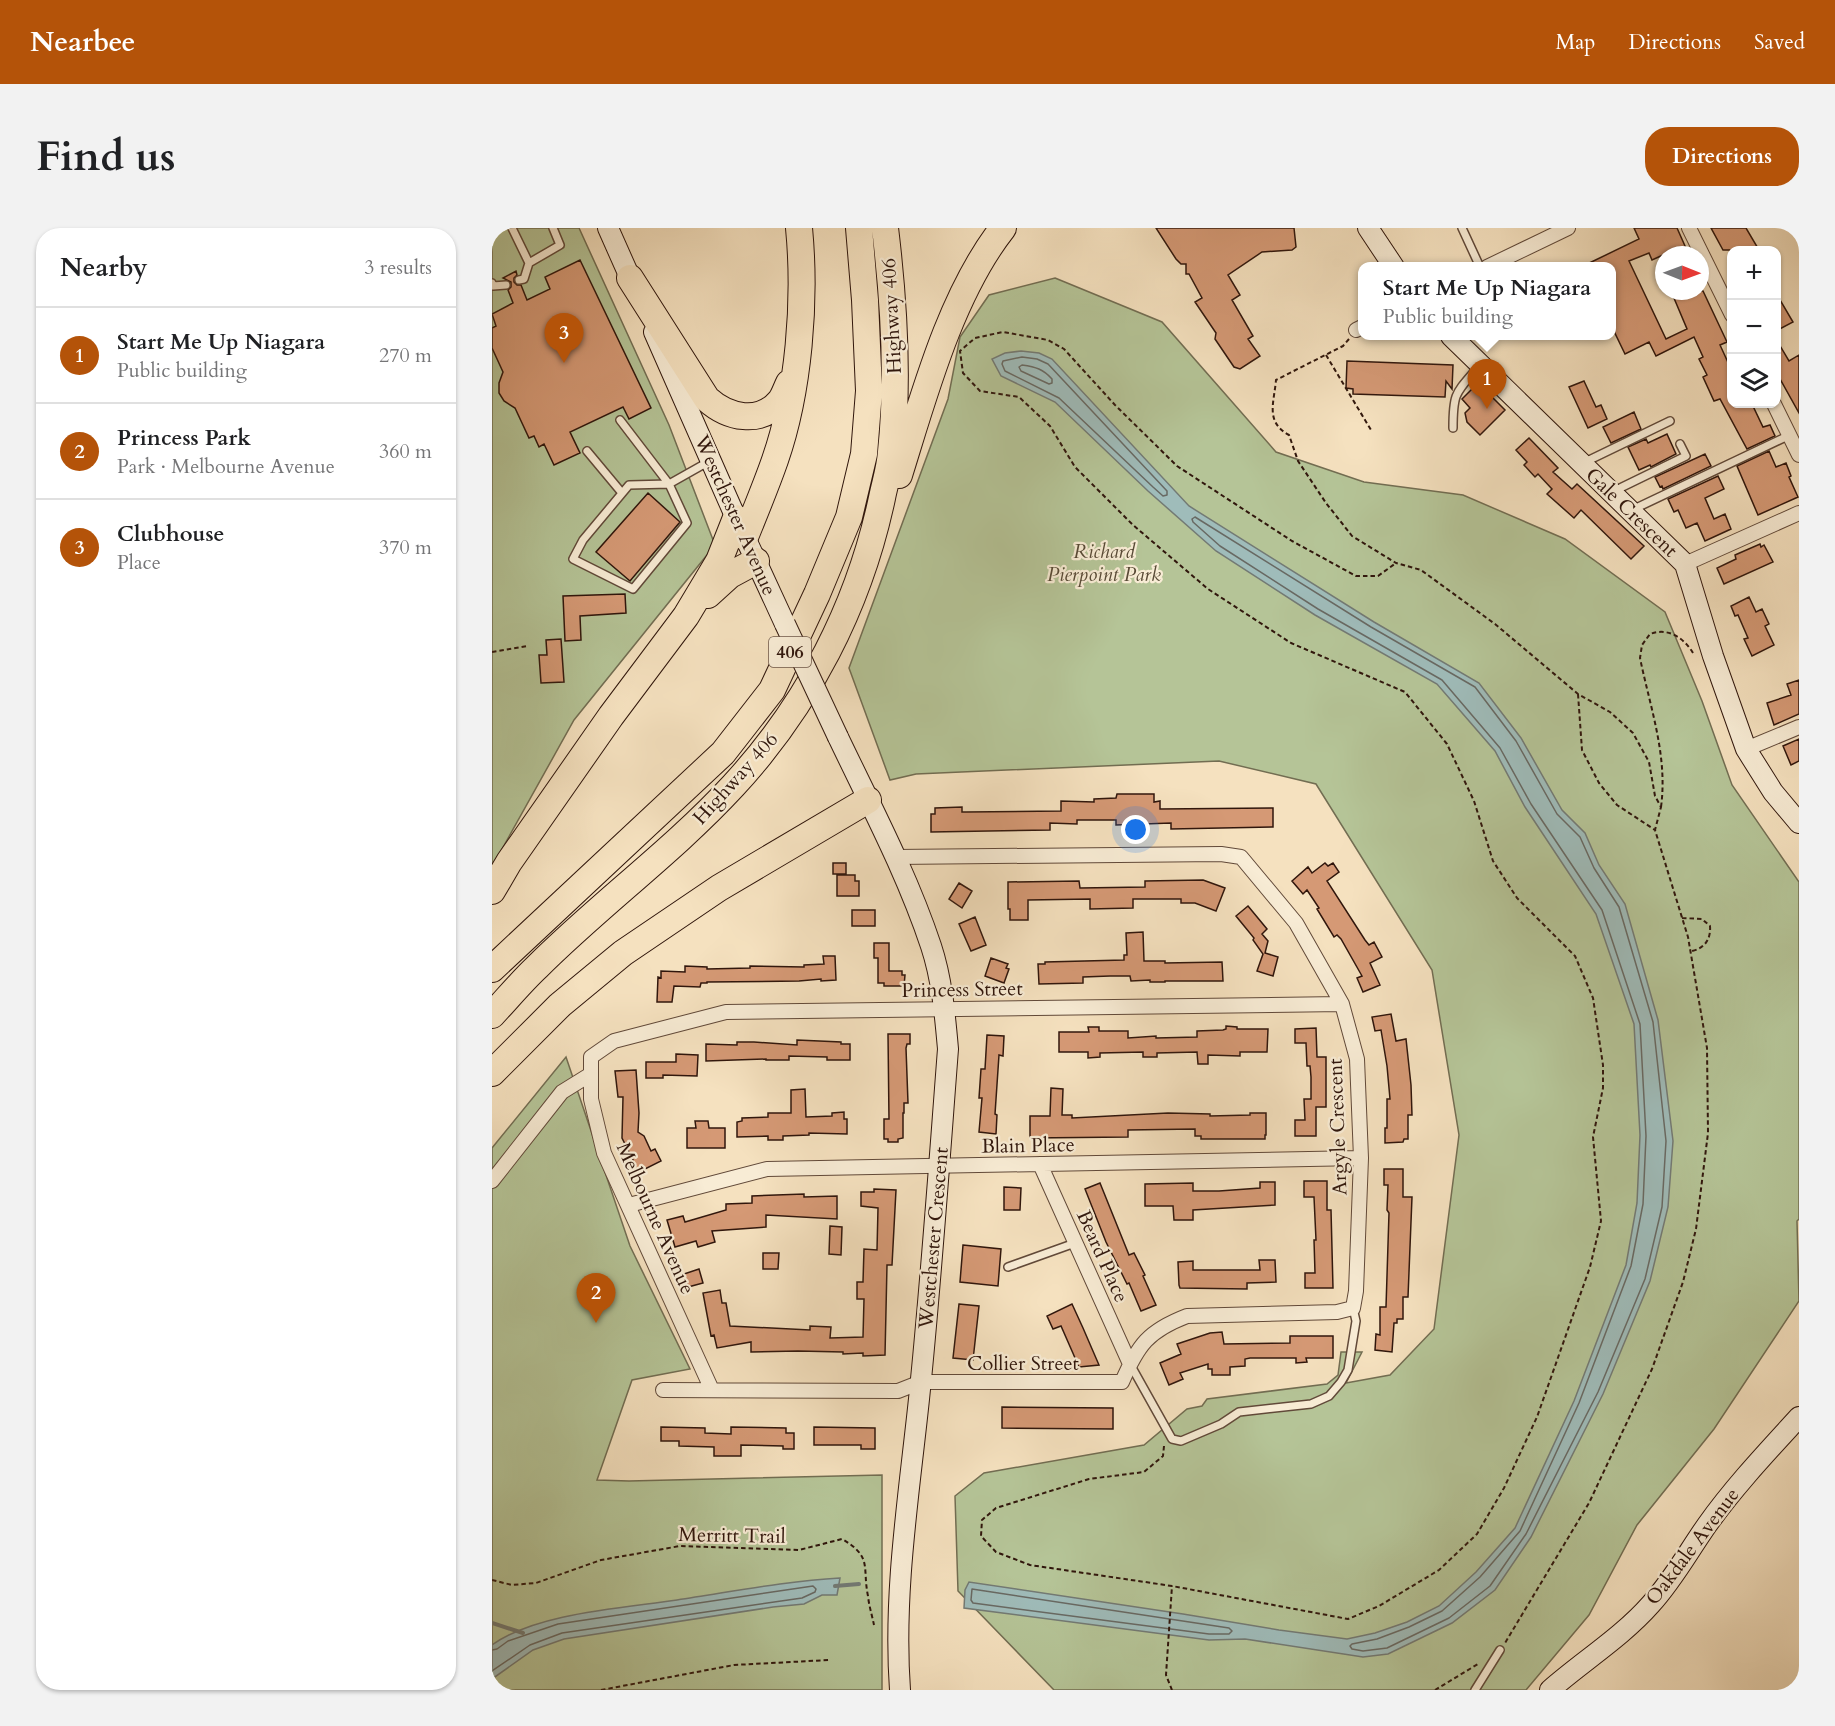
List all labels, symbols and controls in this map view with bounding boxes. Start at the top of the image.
text: Nearbee [30,23,135,61]
text: Map [1555,28,1595,57]
text: Directions [1628,28,1721,57]
text: Saved [1754,28,1805,57]
button: Directions [1645,127,1799,186]
text: Find us [36,128,176,185]
north arrow [1655,246,1709,300]
map controls [1727,246,1781,408]
button: + [1727,246,1781,300]
text: Nearby [60,250,148,285]
text: 3 results [364,254,432,281]
street label: Highway 406 [875,257,908,375]
popup [1358,262,1616,340]
text: Start Me Up Niagara [1383,273,1591,303]
button: − [1727,300,1781,354]
text: Public building [1383,303,1513,330]
pin: 3 [544,314,584,363]
text: Start Me Up Niagara [117,327,325,357]
text: 1 [74,342,85,369]
text: 270 m [379,342,432,369]
button: layers [1727,354,1781,408]
text: Public building [117,357,247,384]
pin: 1 [1468,360,1506,409]
text: Princess Park [117,423,251,453]
street label: Westchester Avenue [688,430,783,600]
text: 2 [74,438,85,465]
text: 360 m [379,438,432,465]
text: Park · Melbourne Avenue [117,453,335,480]
street label: Gale Crescent [1580,462,1684,564]
text: Clubhouse [117,519,225,549]
text: 3 [74,534,85,561]
text: 370 m [379,534,432,561]
park label: Richard Pierpoint Park [1047,538,1161,588]
text: Place [117,549,161,576]
road number: 406 [769,637,811,667]
street label: Highway 406 [687,726,784,830]
your location [1121,815,1150,844]
street label: Princess Street [901,975,1024,1004]
street label: Argyle Crescent [1322,1057,1353,1196]
street label: Blain Place [981,1131,1075,1160]
street label: Melbourne Avenue [610,1138,701,1298]
street label: Westchester Crescent [912,1145,955,1331]
street label: Beard Place [1070,1206,1135,1307]
pin: 2 [576,1274,616,1323]
street label: Collier Street [967,1350,1080,1377]
street label: Oakdale Avenue [1639,1482,1745,1610]
street label: Merritt Trail [678,1521,786,1550]

